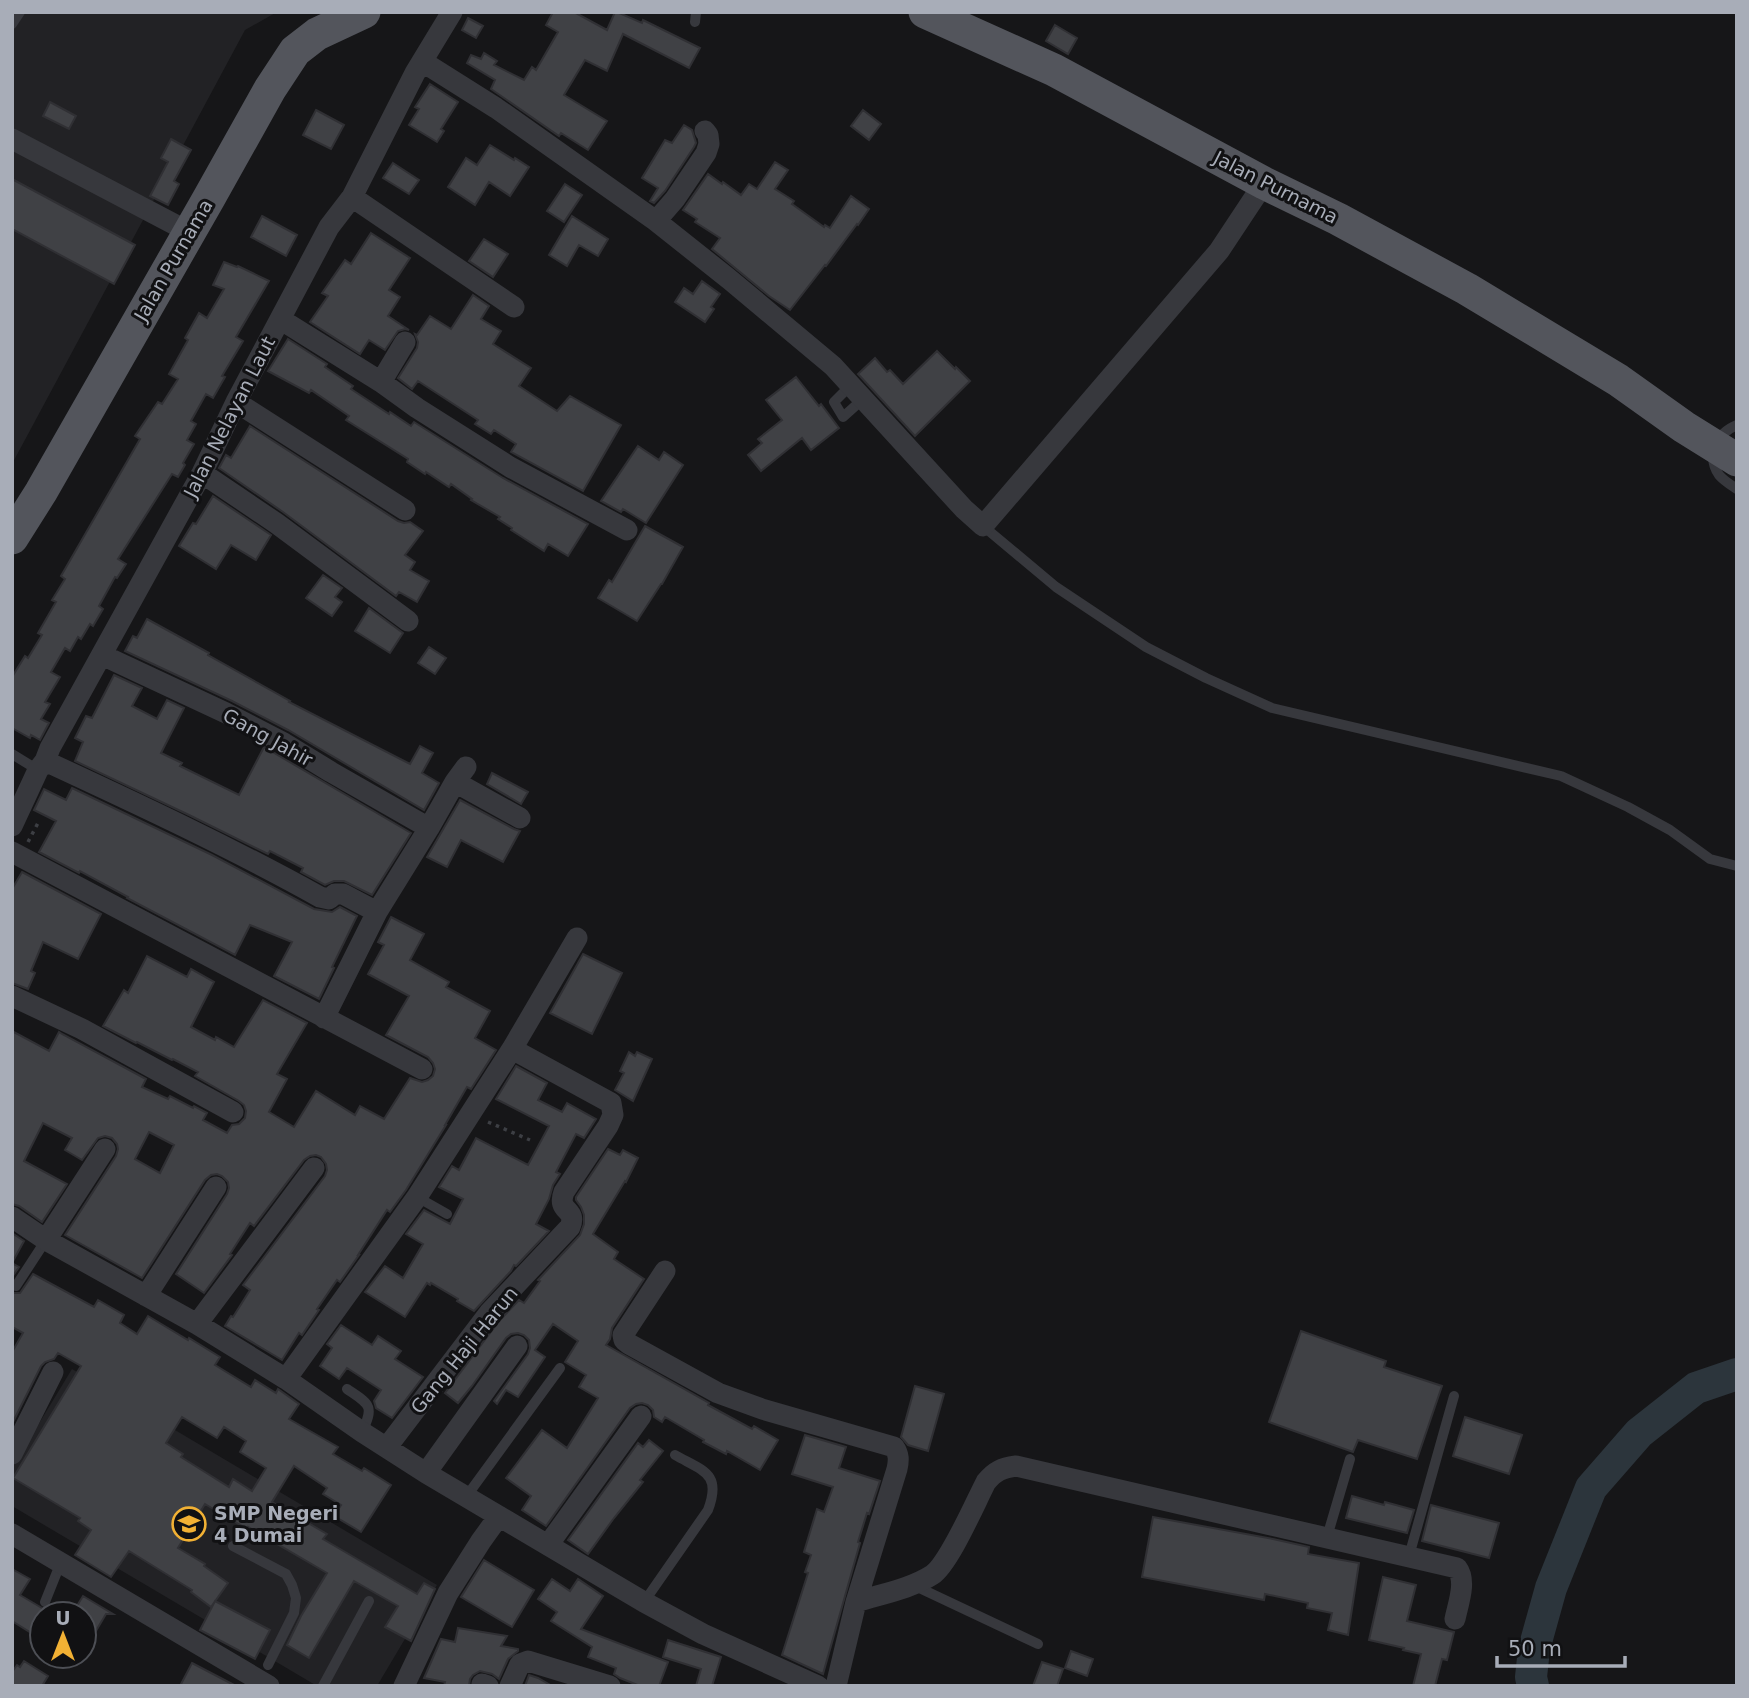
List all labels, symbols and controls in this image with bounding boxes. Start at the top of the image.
street label: Jalan Purnama [1209,146,1342,228]
street label: Jalan Purnama [129,195,217,326]
street label: Jalan Nelayan Laut [178,333,279,502]
street label: Gang Jahir [219,703,317,771]
street label: Gang Haji Harun [406,1282,522,1418]
place label: SMP Negeri 4 Dumai [214,1502,338,1546]
school or university icon: SMP Negeri 4 Dumai [170,1505,208,1543]
north arrow [28,1600,98,1670]
text: U [55,1607,71,1629]
scale bar [1497,1624,1625,1668]
text: 50 m [1508,1637,1562,1661]

